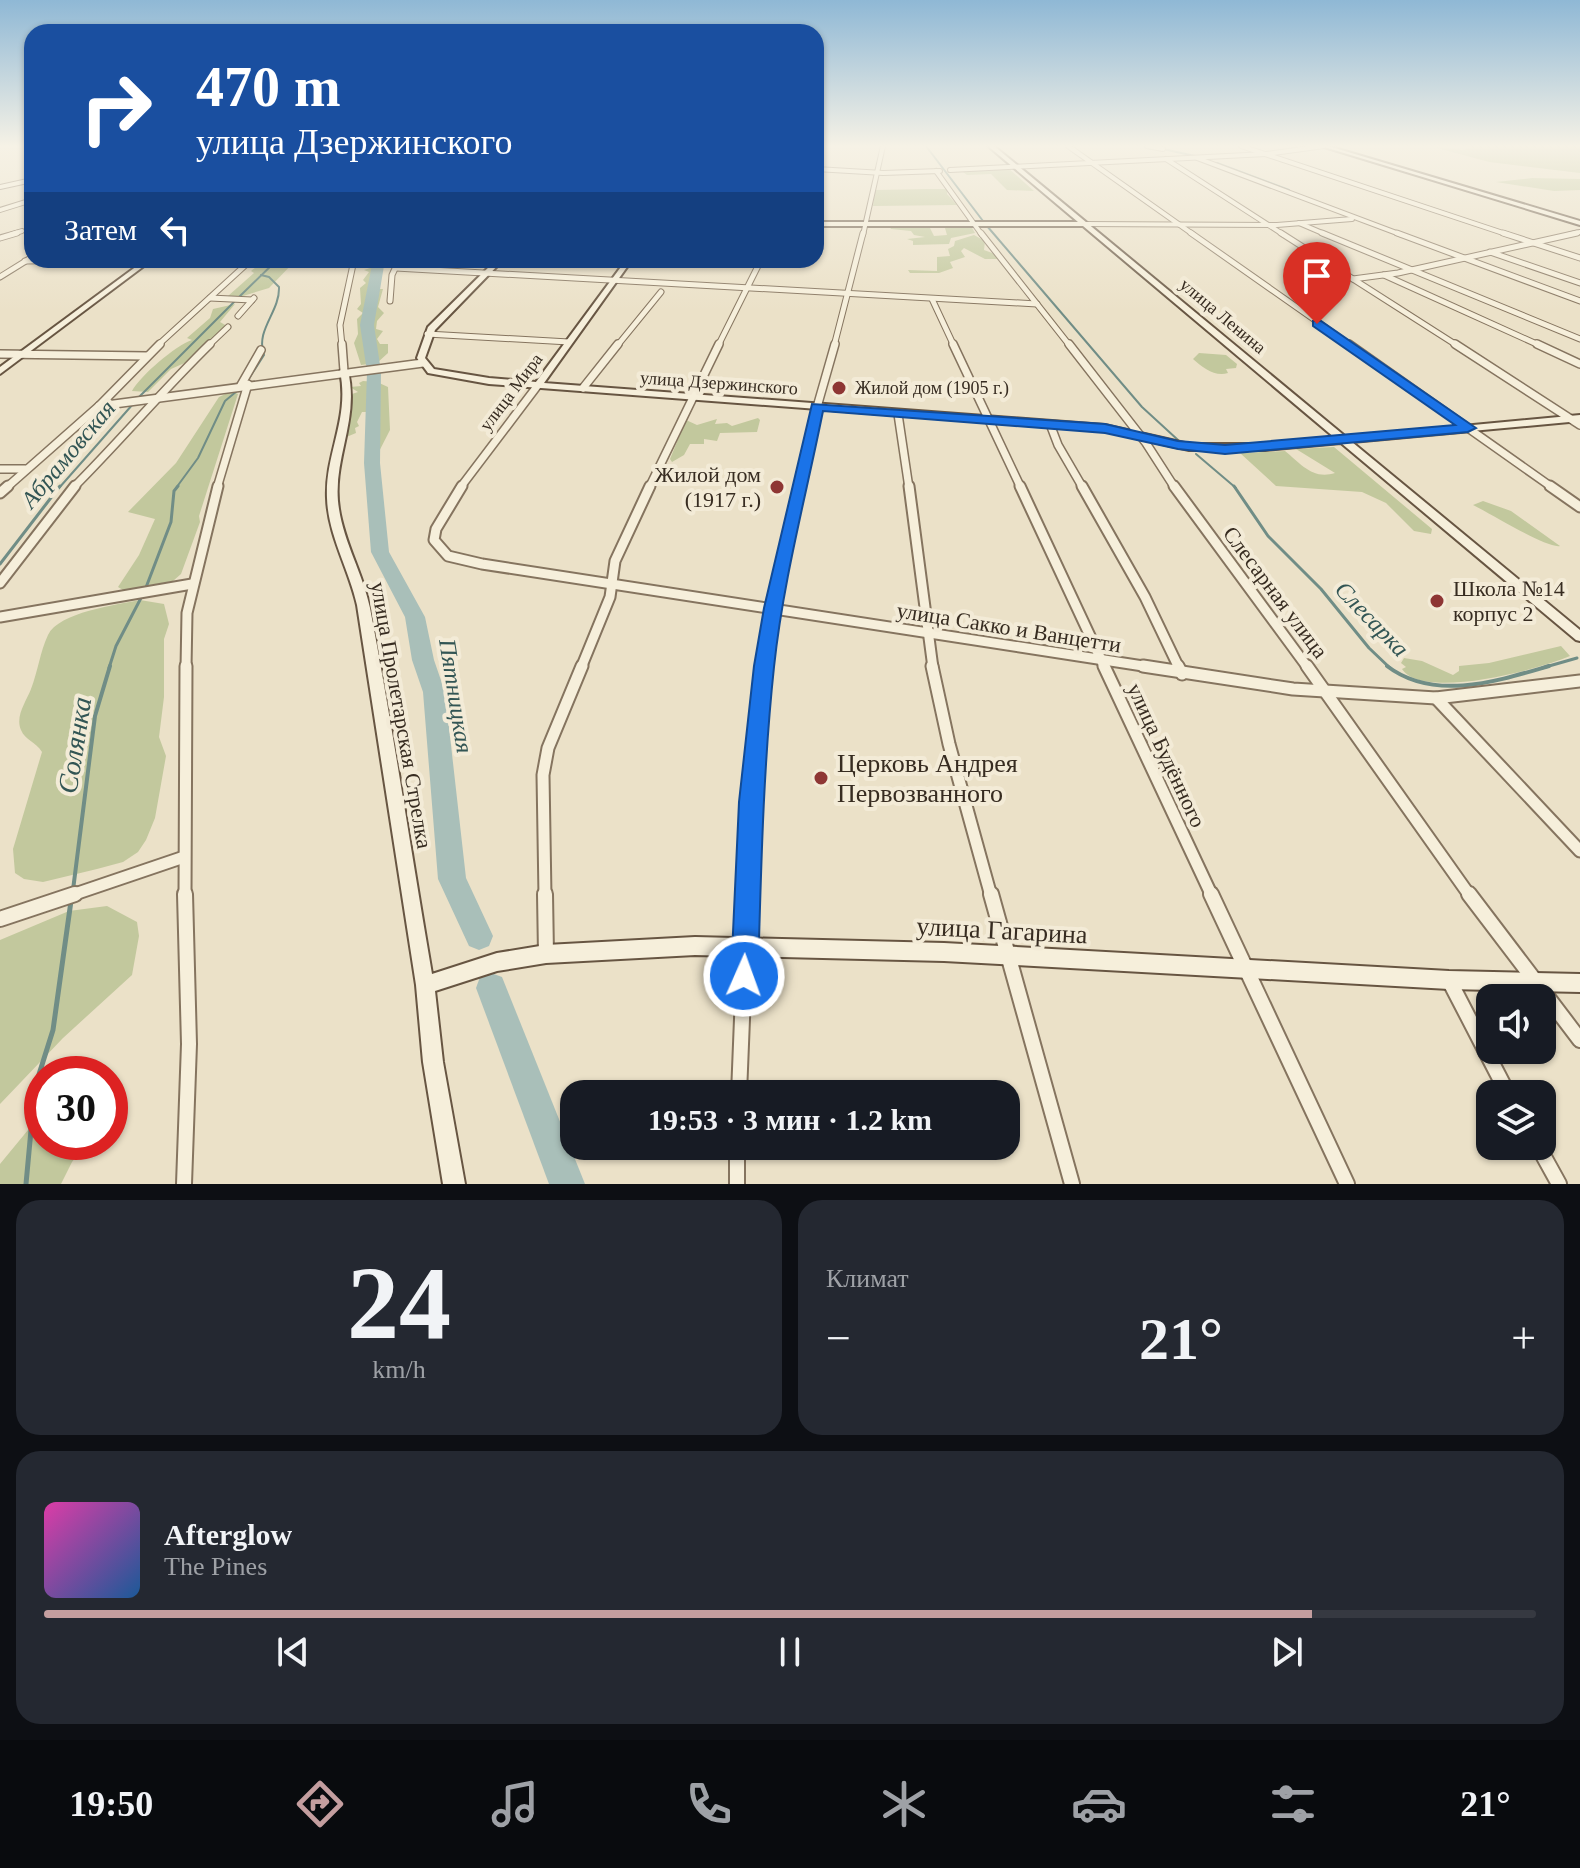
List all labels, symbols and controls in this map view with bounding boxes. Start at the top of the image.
icon: right [64,56,168,160]
text: 470 m [196,56,341,118]
text: улица Дзержинского [196,122,512,162]
icon: left [153,208,197,252]
text: Затем [64,213,137,246]
pin [1283,242,1351,324]
icon: arrive [1295,254,1339,298]
street label: улица Ленина [1176,274,1270,358]
street label: улица Мира [475,349,547,435]
street label: улица Дзержинского [639,368,799,398]
place label: Жилой дом (1905 г.) [855,378,1009,399]
marker: Жилой дом (1905 г.) [830,379,848,397]
water label: Абрамовская [14,395,120,515]
place label: Жилой дом (1917 г.) [655,462,761,512]
marker: Жилой дом (1917 г.) [768,478,786,496]
street label: Слесарная улица [1218,522,1333,663]
water label: Слесарка [1330,576,1414,662]
place label: Школа №14 корпус 2 [1453,576,1565,626]
street label: улица Пролетарская Стрелка [366,580,437,851]
marker: Школа №14 корпус 2 [1428,592,1446,610]
street label: улица Сакко и Ванцетти [895,597,1123,658]
water label: Пятницкая [434,636,478,755]
street label: улица Будённого [1122,679,1211,831]
water label: Солянка [52,694,97,796]
place label: Церковь Андрея Первозванного [837,749,1018,808]
marker: Церковь Андрея Первозванного [812,769,830,787]
street label: улица Гагарина [916,912,1089,949]
position arrow [702,934,786,1018]
map controls [1476,984,1556,1160]
button: sound [1476,984,1556,1064]
speed limit sign: 30 [24,1056,128,1160]
button: layers [1476,1080,1556,1160]
text: 19:53 · 3 мин · 1.2 km [648,1103,932,1136]
text: 24 [347,1245,451,1360]
text: Климат [826,1264,909,1293]
text: 21° [1139,1306,1223,1372]
text: − [826,1314,851,1363]
text: + [1511,1314,1536,1363]
text: km/h [372,1355,426,1384]
text: Afterglow [164,1518,292,1551]
text: The Pines [164,1552,267,1581]
icon: previous [271,1630,315,1674]
icon: pause [768,1630,812,1674]
icon: next [1265,1630,1309,1674]
icon: directions [292,1776,348,1832]
icon: music [487,1776,543,1832]
icon: phone [681,1776,737,1832]
icon: climate [876,1776,932,1832]
icon: car [1071,1776,1127,1832]
icon: filters [1265,1776,1321,1832]
text: 19:50 [69,1784,153,1824]
text: 21° [1460,1784,1511,1824]

